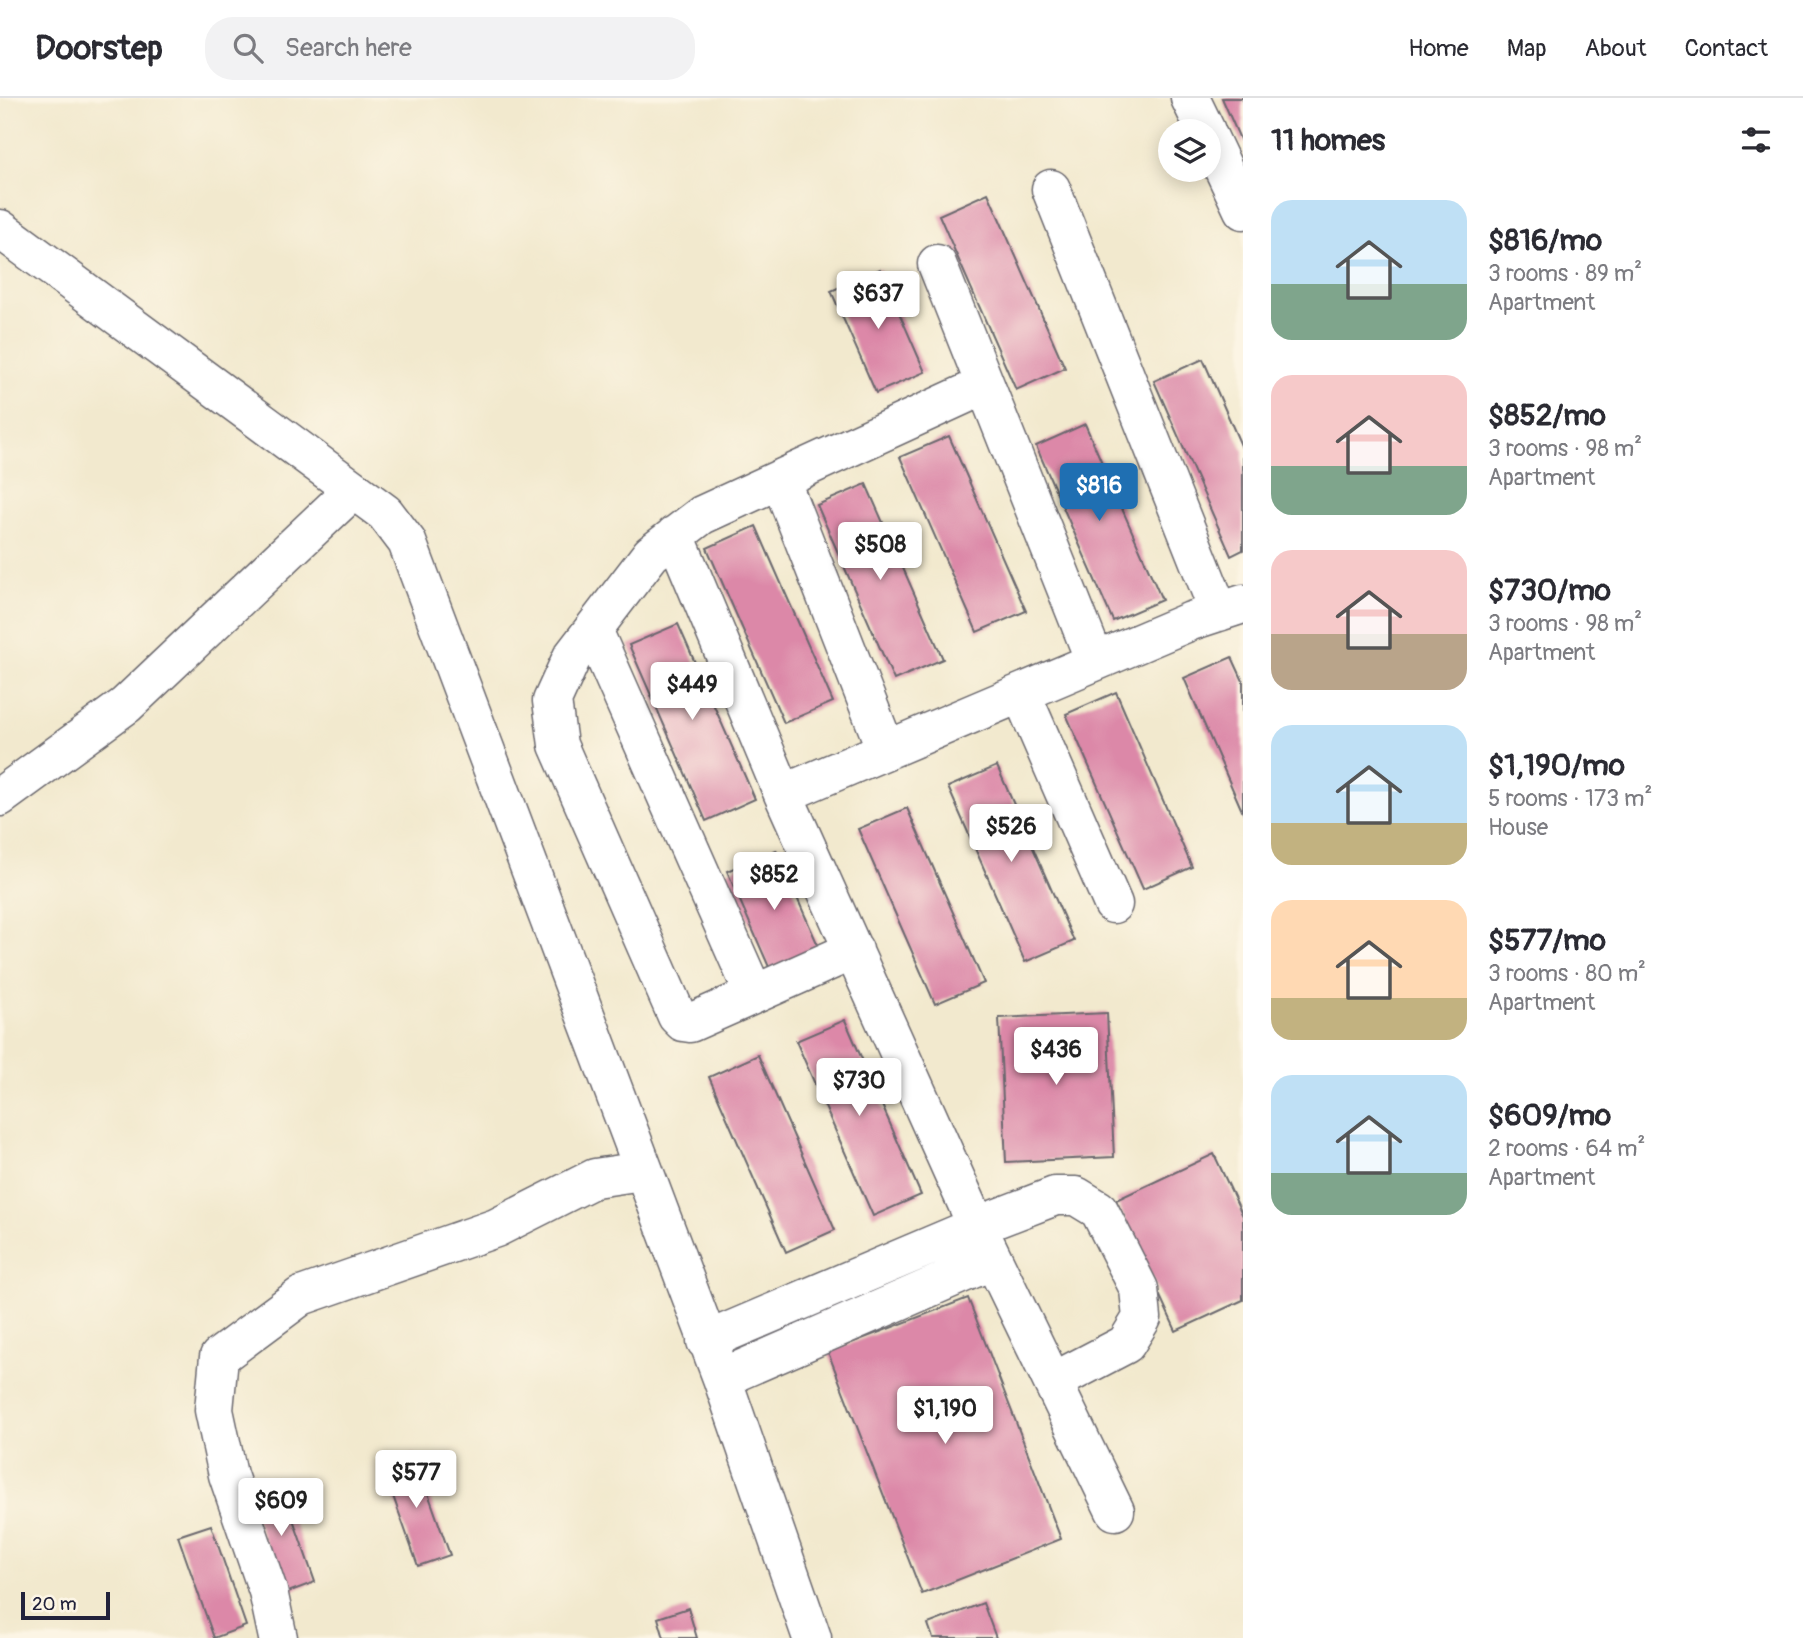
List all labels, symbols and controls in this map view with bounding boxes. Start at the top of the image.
search box [205,17,695,80]
text: Doorstep [35,28,163,69]
icon: search [229,29,267,67]
text: Search here [285,32,412,64]
text: Home [1408,34,1469,63]
text: Map [1507,34,1547,63]
text: About [1585,34,1647,63]
text: Contact [1685,34,1768,63]
map controls [1158,119,1221,182]
button: layers [1158,119,1221,182]
icon: filters [1737,121,1775,159]
text: 11 homes [1271,122,1385,159]
text: $816/mo [1488,222,1602,259]
icon: home [1327,228,1411,312]
text: 3 rooms · 89 m² [1488,259,1642,288]
pin: $637 [837,272,919,331]
text: $637 [853,279,903,308]
text: Apartment [1488,288,1595,317]
text: $852/mo [1488,397,1606,434]
icon: home [1327,403,1411,487]
text: 3 rooms · 98 m² [1488,434,1642,463]
text: Apartment [1488,463,1595,492]
pin: $816 [1058,464,1140,523]
text: $816 [1076,471,1122,500]
pin: $508 [839,522,921,582]
text: $508 [854,530,906,559]
text: $730/mo [1488,572,1611,609]
icon: home [1327,578,1411,662]
text: 3 rooms · 98 m² [1488,609,1642,638]
text: Apartment [1488,638,1595,667]
pin: $449 [651,662,733,722]
text: $449 [667,670,718,699]
text: $1,190/mo [1488,747,1625,784]
icon: home [1327,753,1411,837]
text: 5 rooms · 173 m² [1488,784,1652,813]
pin: $526 [970,804,1052,864]
text: $526 [985,812,1037,841]
text: House [1488,813,1548,842]
pin: $852 [733,852,815,912]
text: $852 [749,860,799,889]
text: $577/mo [1488,922,1606,959]
icon: home [1327,928,1411,1012]
text: 3 rooms · 80 m² [1488,959,1646,988]
text: Apartment [1488,988,1595,1017]
pin: $436 [1015,1028,1097,1087]
text: $436 [1030,1035,1082,1064]
pin: $730 [818,1058,900,1118]
text: $730 [832,1066,886,1095]
text: $609/mo [1488,1097,1611,1134]
icon: home [1327,1103,1411,1187]
text: 2 rooms · 64 m² [1488,1134,1645,1163]
text: Apartment [1488,1163,1595,1192]
pin: $1,190 [888,1386,1002,1446]
text: $1,190 [913,1394,977,1423]
pin: $577 [375,1450,457,1510]
text: $577 [391,1458,441,1487]
pin: $609 [240,1478,322,1538]
text: $609 [254,1486,308,1515]
scale bar [21,1589,110,1621]
text: 20 m [32,1592,77,1616]

